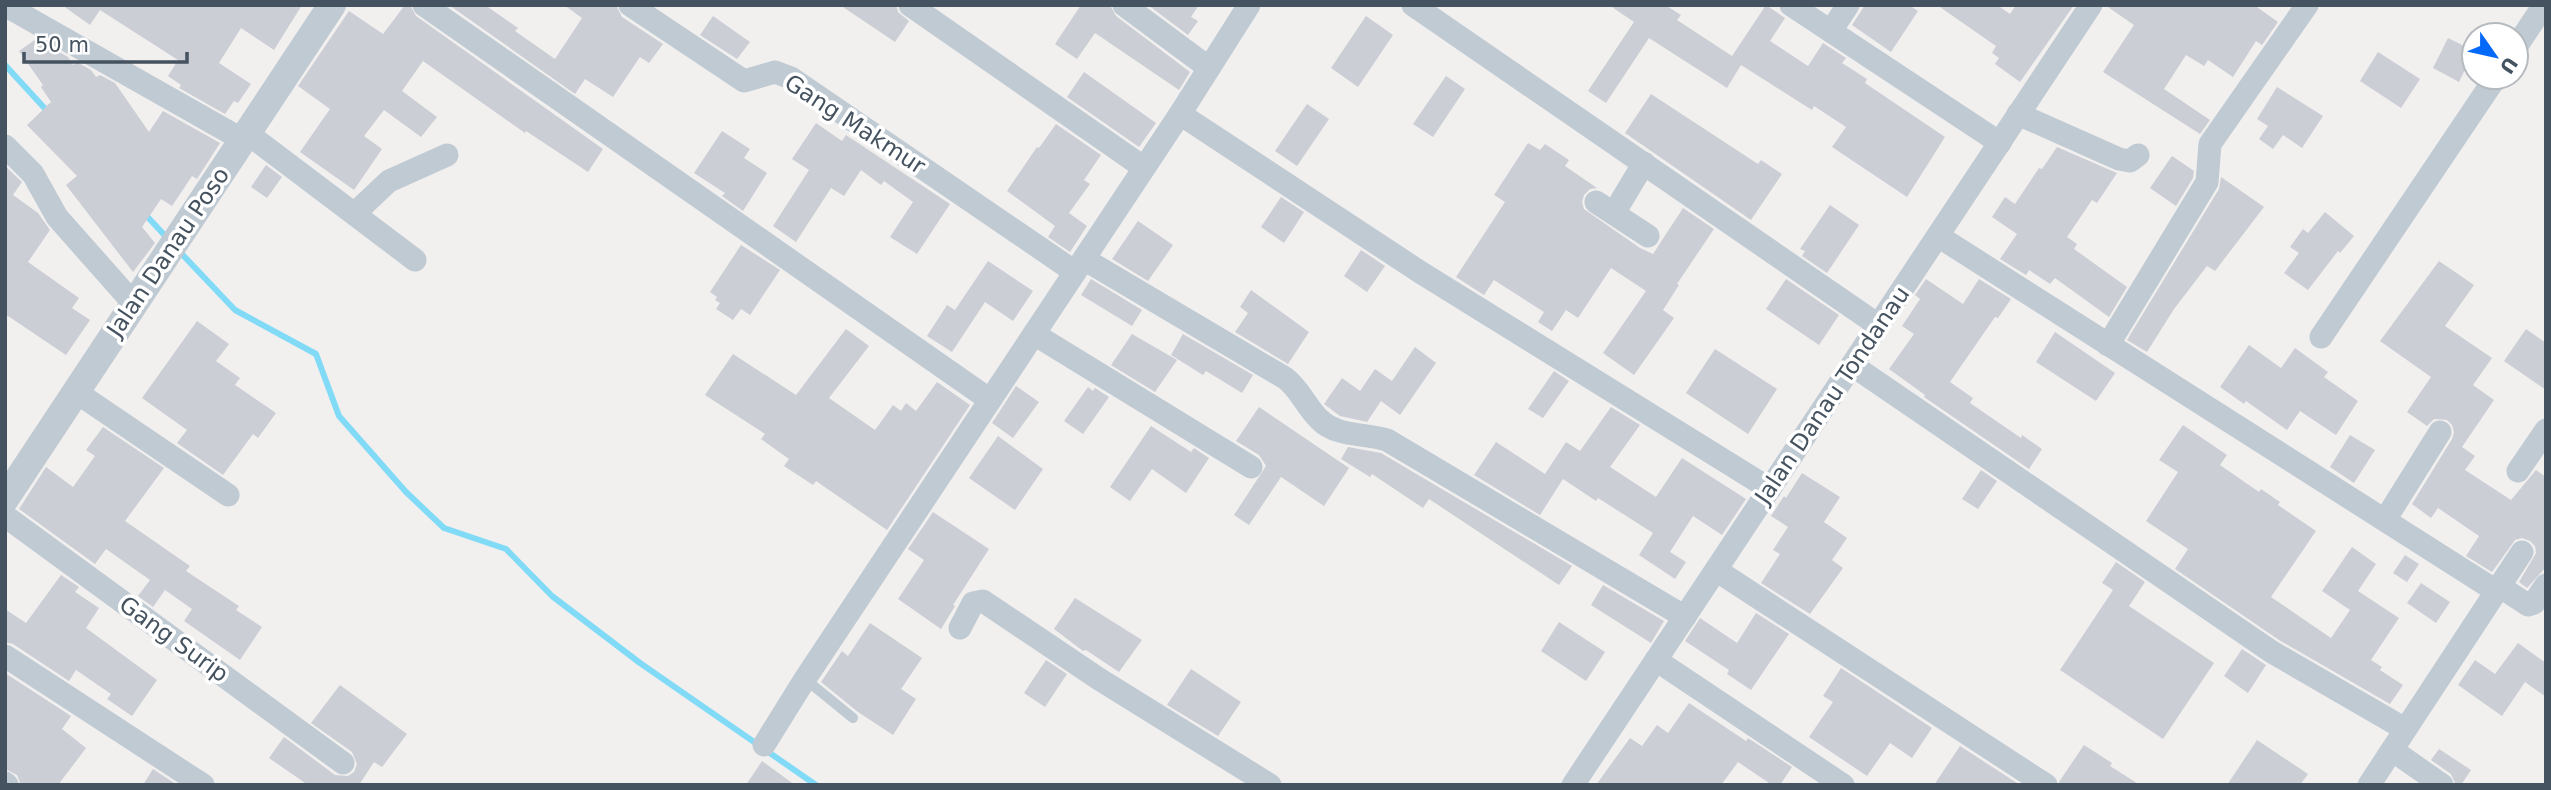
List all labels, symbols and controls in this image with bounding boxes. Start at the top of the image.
scale bar [24,21,187,65]
north arrow [2460,21,2530,91]
text: 50 m [35,33,89,57]
text: U [2496,53,2523,78]
street label: Gang Makmur [780,69,931,179]
street label: Jalan Danau Poso [101,162,234,343]
street label: Jalan Danau Tondanau [1748,281,1914,510]
street label: Gang Surip [115,591,233,687]

